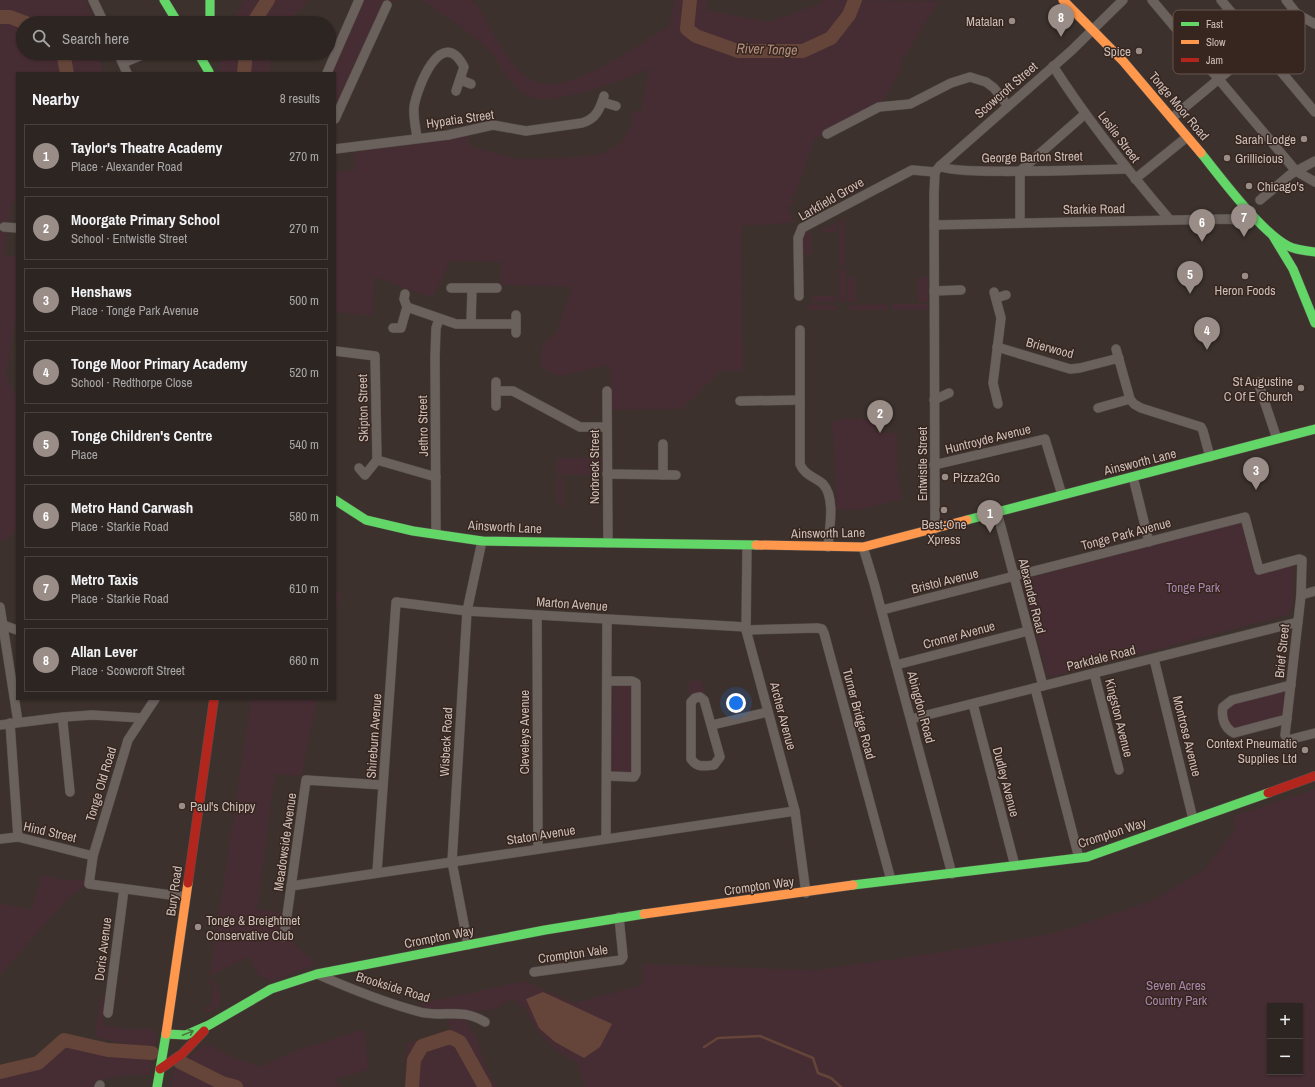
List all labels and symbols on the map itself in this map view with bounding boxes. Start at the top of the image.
pin: 8 [1048,4,1074,37]
legend [1173,10,1305,74]
place label: Matalan [966,13,1004,30]
marker: Matalan [1007,16,1017,26]
text: Fast [1206,17,1224,31]
text: Slow [1206,35,1226,49]
water label: River Tonge [736,39,798,59]
place label: Spice [1104,43,1131,60]
marker: Spice [1134,46,1144,56]
text: Jam [1206,53,1223,67]
street label: Scowcroft Street [971,58,1041,122]
street label: Tonge Moor Road [1145,68,1213,144]
street label: Hypatia Street [425,106,495,132]
street label: Leslie Street [1094,108,1144,166]
place label: Sarah Lodge [1235,131,1296,148]
marker: Sarah Lodge [1299,134,1309,144]
street label: George Barton Street [981,148,1083,166]
place label: Grillicious [1235,150,1283,167]
marker: Grillicious [1222,153,1232,163]
street label: Larkfield Grove [795,173,867,225]
place label: Chicago's [1257,178,1304,195]
marker: Chicago's [1244,181,1254,191]
street label: Starkie Road [1063,200,1125,218]
pin: 7 [1231,204,1257,237]
pin: 6 [1189,209,1215,242]
pin: 5 [1177,261,1203,294]
marker: Heron Foods [1240,271,1250,281]
place label: Heron Foods [1214,282,1276,299]
pin: 4 [1194,317,1220,350]
street label: Brierwood [1024,334,1076,363]
place label: St Augustine C Of E Church [1224,373,1293,405]
street label: Skipton Street [354,374,372,442]
marker: St Augustine C Of E Church [1296,383,1306,393]
street label: Jethro Street [414,395,432,457]
pin: 2 [867,400,893,433]
street label: Huntroyde Avenue [943,420,1033,458]
street label: Entwistle Street [914,427,931,501]
street label: Norbreck Street [586,430,603,504]
street label: Ainsworth Lane [1101,445,1178,479]
pin: 3 [1243,457,1269,490]
place label: Pizza2Go [953,469,1000,486]
marker: Pizza2Go [940,472,950,482]
pin: 1 [977,500,1003,533]
marker: Best-One Xpress [939,505,949,515]
street label: Tonge Park Avenue [1079,514,1173,554]
place label: Best-One Xpress [921,516,967,548]
street label: Ainsworth Lane [467,517,543,537]
street label: Ainsworth Lane [790,524,865,542]
street label: Alexander Road [1014,556,1050,635]
street label: Bristol Avenue [910,564,980,598]
park label: Tonge Park [1166,579,1221,596]
street label: Marton Avenue [536,593,608,615]
street label: Cromer Avenue [921,617,997,653]
street label: Brief Street [1271,623,1293,679]
street label: Parkdale Road [1065,641,1137,675]
street label: Turner Bridge Road [839,667,879,761]
street label: Abingdon Road [903,668,939,745]
street label: Kingston Avenue [1101,677,1137,759]
street label: Archer Avenue [766,679,800,752]
street label: Cleveleys Avenue [516,690,533,774]
street label: Shireburn Avenue [363,693,385,779]
your location [726,693,746,713]
street label: Montrose Avenue [1169,694,1205,778]
street label: Wisbeck Road [436,707,456,777]
place label: Context Pneumatic Supplies Ltd [1206,735,1297,767]
street label: Tonge Old Road [82,745,120,823]
street label: Dudley Avenue [989,745,1023,819]
marker: Context Pneumatic Supplies Ltd [1300,745,1310,755]
street label: Meadowside Avenue [270,792,300,892]
place label: Paul's Chippy [190,798,256,815]
marker: Paul's Chippy [177,801,187,811]
street label: Crompton Way [1076,814,1149,852]
street label: Hind Street [22,818,78,846]
street label: Staton Avenue [506,821,577,849]
street label: Bury Road [162,865,186,917]
street label: Crompton Way [723,873,796,899]
place label: Tonge & Breightmet Conservative Club [206,912,300,944]
street label: Doris Avenue [91,916,115,982]
marker: Tonge & Breightmet Conservative Club [193,922,203,932]
street label: Crompton Way [403,922,476,952]
street label: Crompton Vale [537,941,609,967]
street label: Brookside Road [354,968,432,1006]
park label: Seven Acres Country Park [1145,977,1208,1009]
one-way arrow [182,1028,194,1036]

